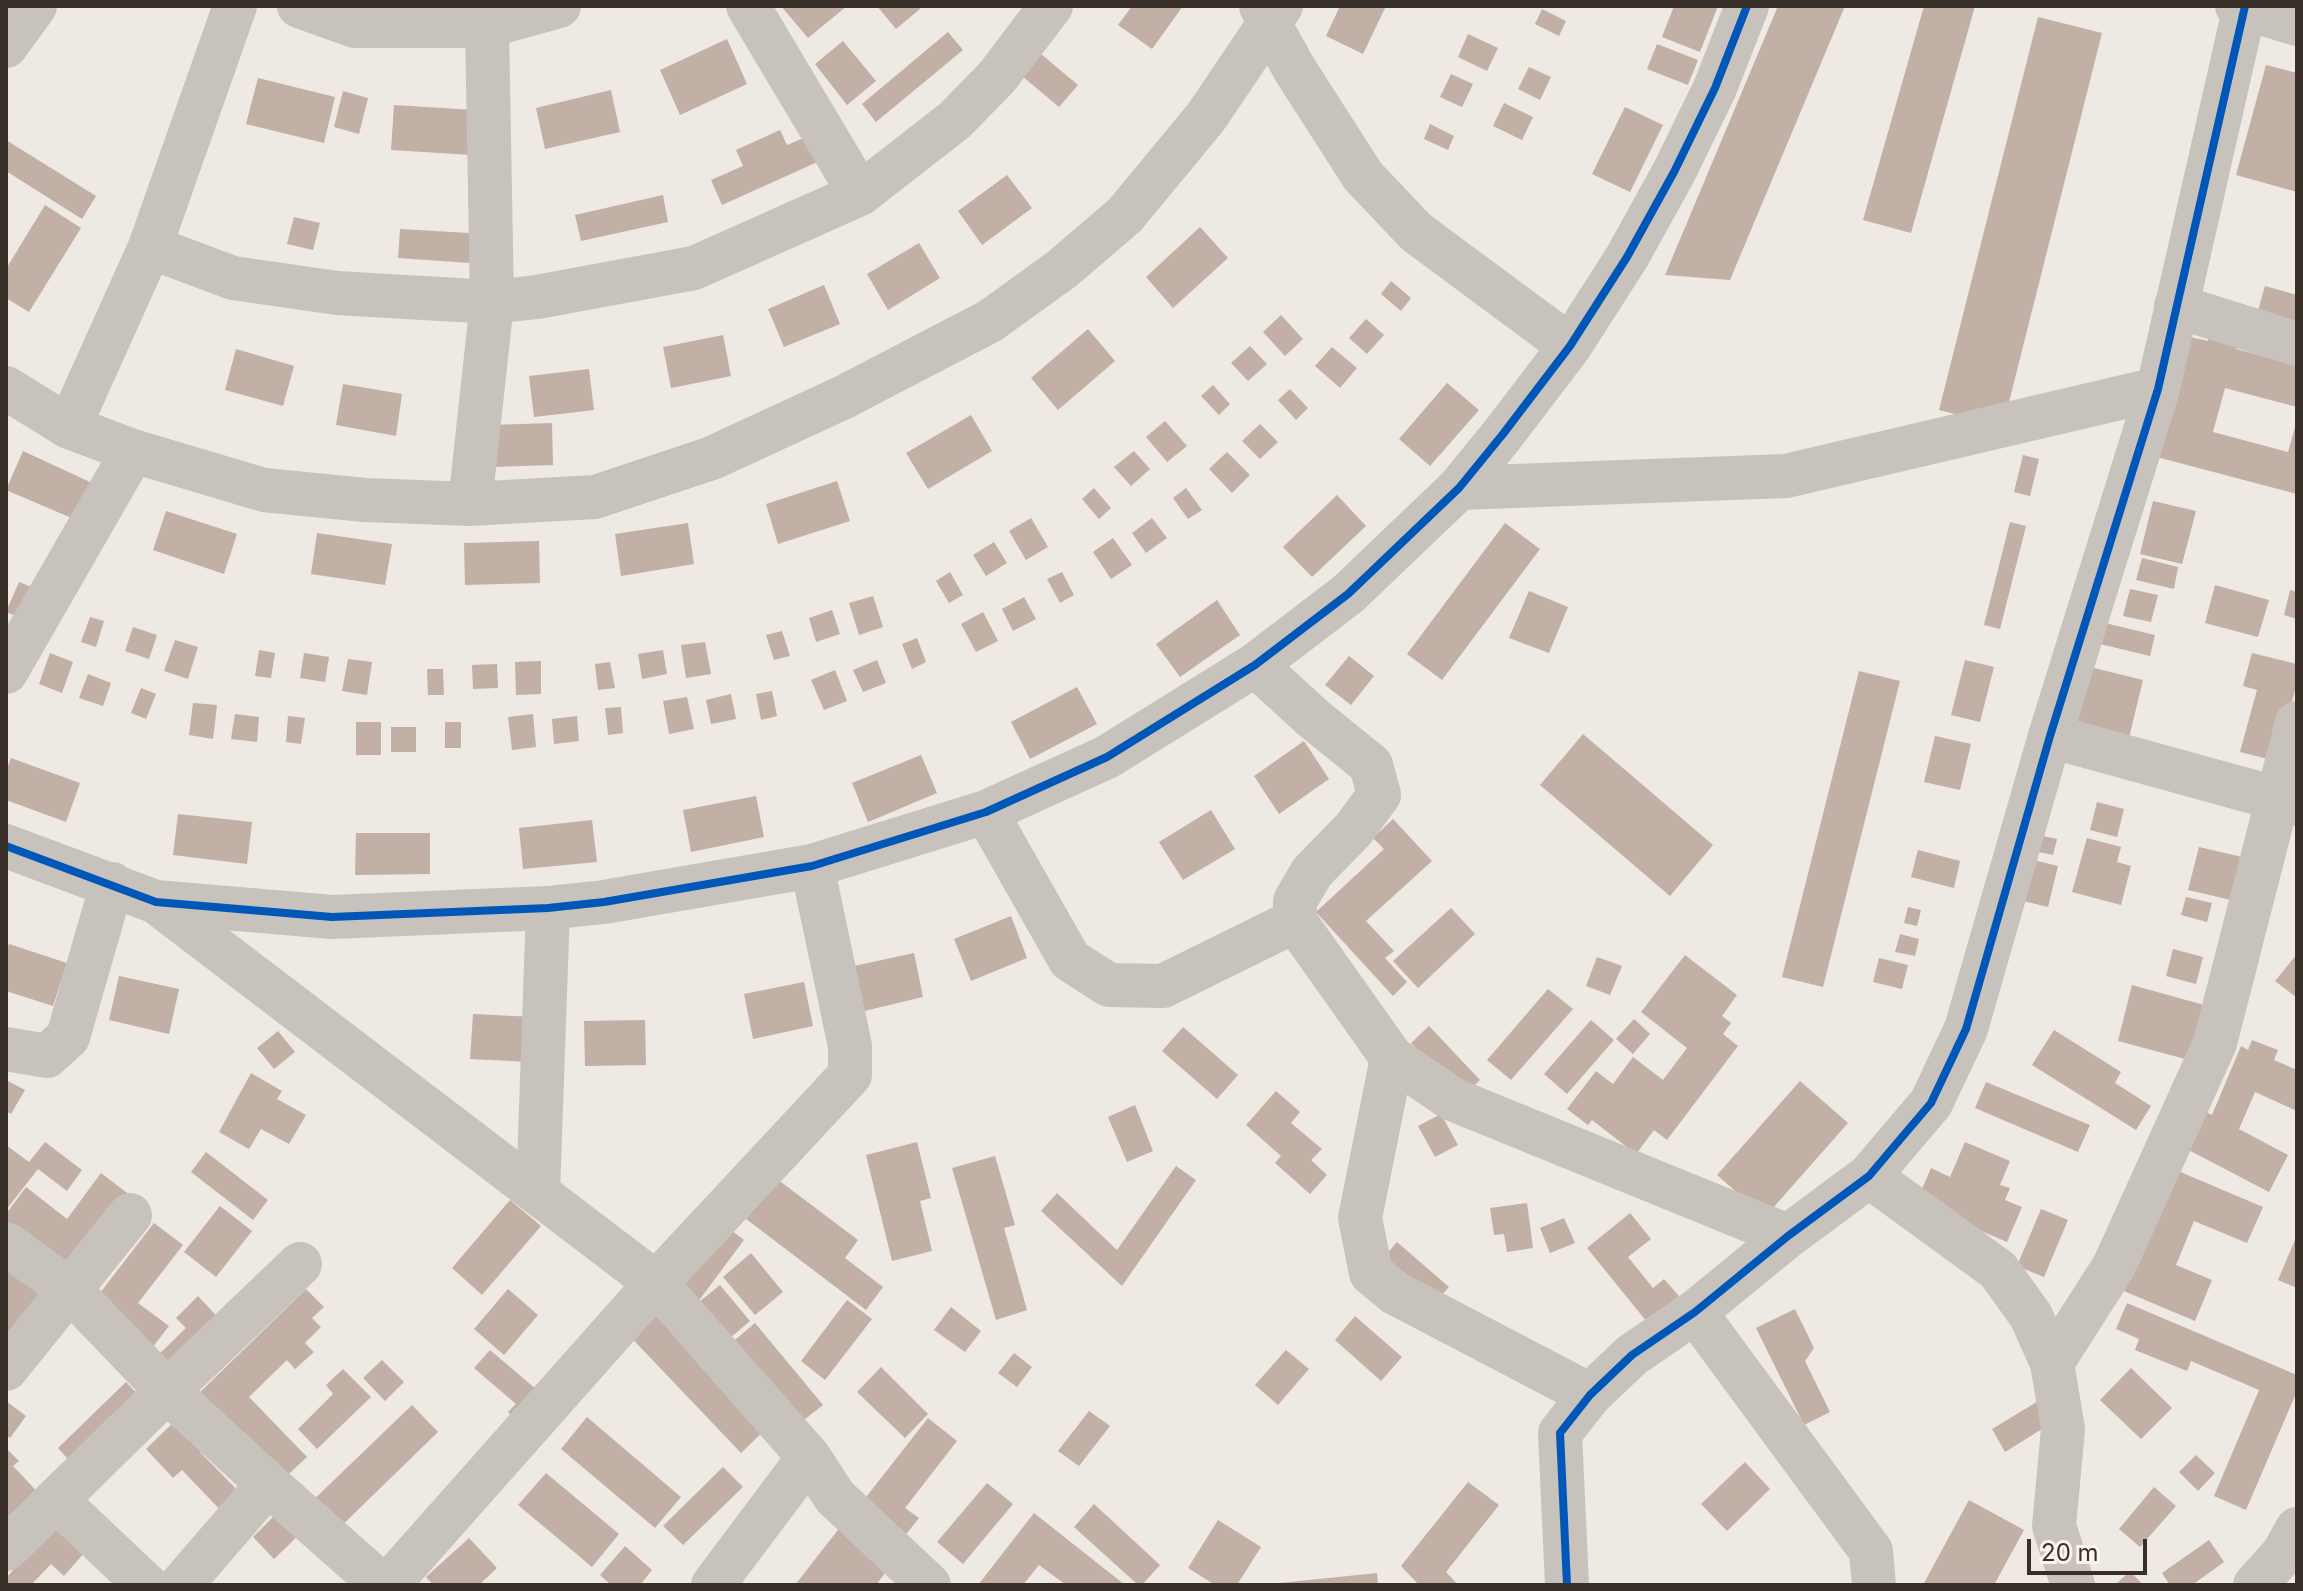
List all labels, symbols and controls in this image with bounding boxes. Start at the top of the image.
scale bar [2031,1523,2151,1573]
text: 20 m [2041,1538,2099,1567]

